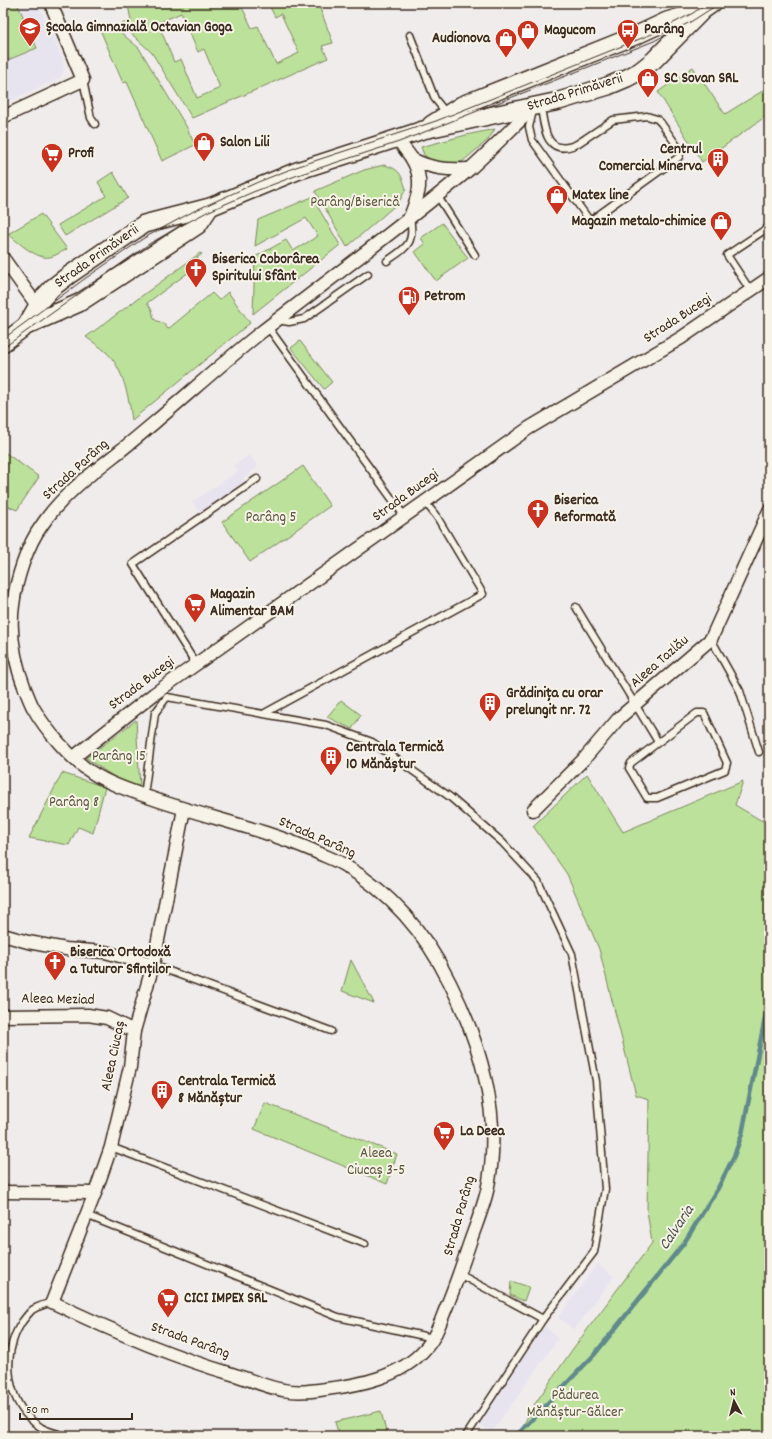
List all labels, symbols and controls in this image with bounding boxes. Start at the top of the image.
school or university icon: Școala Gimnazială Octavian Goga [17,15,43,48]
place label: Școala Gimnazială Octavian Goga [46,17,233,39]
bus stop icon: Parâng [615,17,641,50]
shop icon: Magucom [515,18,541,51]
place label: Parâng [644,19,685,41]
place label: Magucom [544,20,596,42]
shop icon: Audionova [493,26,519,59]
place label: Audionova [432,28,491,50]
shop icon: SC Sovan SRL [635,66,661,99]
street label: Strada Primăverii [524,68,626,118]
place label: SC Sovan SRL [664,68,739,90]
shop icon: Salon Lili [191,130,217,163]
place label: Salon Lili [220,132,270,154]
place label: Centrul Comercial Minerva [599,139,703,178]
supermarket icon: Profi [39,141,65,174]
place label: Profi [68,143,94,165]
building icon: Centrul Comercial Minerva [705,146,731,179]
shop icon: Matex line [544,183,570,216]
place label: Matex line [572,185,629,207]
park label: Parâng/Biserică [310,192,400,214]
shop icon: Magazin metalo-chimice [708,209,734,242]
place label: Magazin metalo-chimice [572,211,706,233]
street label: Strada Primăverii [50,219,144,294]
place label: Biserica Coborârea Spiritului Sfânt [212,249,320,288]
church icon: Biserica Coborârea Spiritului Sfânt [183,256,209,289]
fuel station icon: Petrom [396,284,422,317]
place label: Petrom [424,286,466,308]
street label: Strada Bucegi [639,288,717,349]
street label: Strada Parâng [38,434,114,506]
street label: Strada Bucegi [368,464,444,528]
place label: Biserica Reformată [554,490,616,529]
church icon: Biserica Reformată [525,497,551,530]
park label: Parâng 5 [246,507,296,529]
place label: Magazin Alimentar BAM [210,584,294,623]
supermarket icon: Magazin Alimentar BAM [182,591,208,624]
street label: Aleea Tazlău [626,630,694,694]
street label: Strada Bucegi [104,652,180,716]
place label: Grădinița cu orar prelungit nr. 72 [506,683,603,722]
building icon: Grădinița cu orar prelungit nr. 72 [477,690,503,723]
place label: Centrala Termică 10 Mănăștur [346,737,444,776]
building icon: Centrala Termică 10 Mănăștur [318,744,344,777]
park label: Parâng 15 [92,746,146,768]
park label: Parâng 8 [49,792,99,814]
street label: Strada Parâng [275,811,359,865]
place label: Biserica Ortodoxă a Tuturor Sfinților [70,942,171,981]
church icon: Biserica Ortodoxă a Tuturor Sfinților [42,949,68,982]
street label: Aleea Meziad [21,988,95,1012]
street label: Aleea Ciucaș [96,1019,132,1093]
place label: Centrala Termică 8 Mănăștur [178,1071,276,1110]
building icon: Centrala Termică 8 Mănăștur [149,1078,175,1111]
supermarket icon: La Deea [431,1119,457,1152]
place label: La Deea [460,1121,506,1143]
park label: Aleea Ciucaș 3-5 [347,1143,405,1182]
street label: Strada Parâng [438,1173,482,1259]
water label: Calvaria [654,1200,701,1255]
supermarket icon: CICI IMPEX SRL [155,1286,181,1319]
place label: CICI IMPEX SRL [184,1288,268,1310]
street label: Strada Parâng [147,1317,233,1365]
north arrow [714,1381,754,1421]
park label: Pădurea Mănăștur-Gălcer [527,1385,624,1424]
text: N [729,1385,737,1401]
scale bar [20,1395,132,1421]
text: 50 m [26,1402,49,1419]

